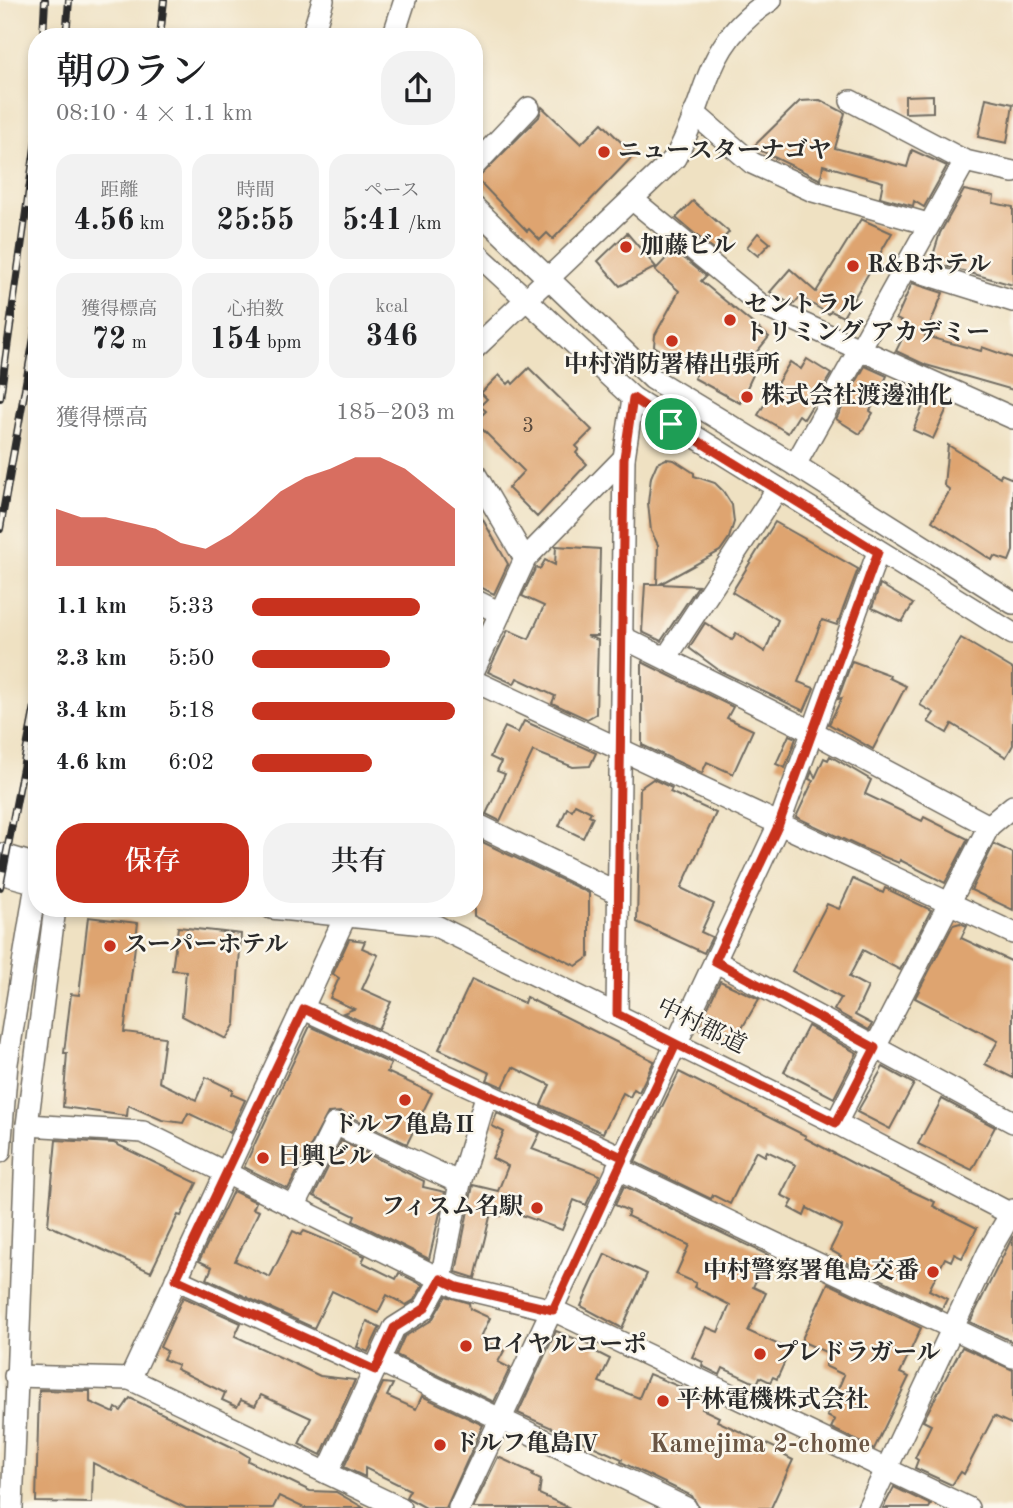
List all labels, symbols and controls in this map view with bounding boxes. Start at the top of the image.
button: share [381,51,455,125]
text: 朝のラン [56,55,208,93]
text: 08:10 · 4 × 1.1 km [56,102,253,125]
place label: ニュースターナゴヤ [618,138,832,164]
marker: ニュースターナゴヤ [596,144,612,160]
text: 距離 [100,182,138,201]
text: 時間 [236,182,275,201]
text: ペース [364,182,420,201]
text: 4.56 [74,206,134,236]
text: 25:55 [216,206,294,236]
text: 5:41 [342,206,403,236]
text: km [134,215,165,234]
text: /km [403,215,442,234]
place label: 加藤ビル [640,232,736,259]
marker: 加藤ビル [618,239,634,255]
place label: R&Bホテル [867,253,991,278]
marker: R&Bホテル [845,258,861,274]
place label: セントラル トリミング アカデミー [744,293,990,346]
text: kcal [375,298,408,317]
text: 獲得標高 [81,301,157,320]
text: 心拍数 [227,301,284,320]
marker: セントラル トリミング アカデミー [722,312,738,328]
text: 346 [366,322,418,352]
text: 72 [92,325,126,355]
text: 154 [209,325,262,355]
marker: 中村消防署椿出張所 [664,333,680,349]
text: m [126,334,147,353]
text: bpm [262,334,302,353]
place label: 中村消防署椿出張所 [564,351,780,378]
place label: 株式会社渡邊油化 [761,382,953,409]
marker: 株式会社渡邊油化 [739,389,755,405]
pin [641,394,701,454]
text: 185–203 m [336,401,455,424]
icon: arrive [652,405,690,443]
text: 獲得標高 [56,407,148,430]
house number: 3 [522,416,534,437]
text: 1.1 km [56,595,127,618]
text: 5:33 [168,595,214,618]
text: 2.3 km [56,647,127,670]
text: 5:50 [168,647,214,670]
text: 3.4 km [56,699,127,722]
text: 5:18 [168,699,214,722]
text: 4.6 km [56,751,127,774]
text: 6:02 [168,751,214,774]
button: 保存 [56,823,249,903]
button: 共有 [263,823,455,903]
place label: スーパーホテル [124,933,288,958]
marker: スーパーホテル [102,938,118,954]
street label: 中村郡道 [653,992,751,1059]
marker: ドルフ亀島Ⅱ [397,1092,413,1108]
place label: ドルフ亀島Ⅱ [333,1111,477,1138]
place label: 日興ビル [277,1143,373,1170]
marker: 日興ビル [255,1150,271,1166]
place label: フィスム名駅 [381,1193,523,1220]
marker: フィスム名駅 [529,1200,545,1216]
place label: 中村警察署亀島交番 [703,1257,919,1284]
marker: 中村警察署亀島交番 [925,1264,941,1280]
place label: ロイヤルコーポ [480,1332,647,1358]
marker: ロイヤルコーポ [458,1338,474,1354]
place label: プレドラガール [774,1340,941,1366]
marker: プレドラガール [752,1346,768,1362]
place label: 平林電機株式会社 [677,1386,869,1413]
marker: 平林電機株式会社 [655,1393,671,1409]
place label: ドルフ亀島Ⅳ [454,1430,598,1457]
district label: Kamejima 2-chome [649,1432,871,1458]
marker: ドルフ亀島Ⅳ [432,1437,448,1453]

